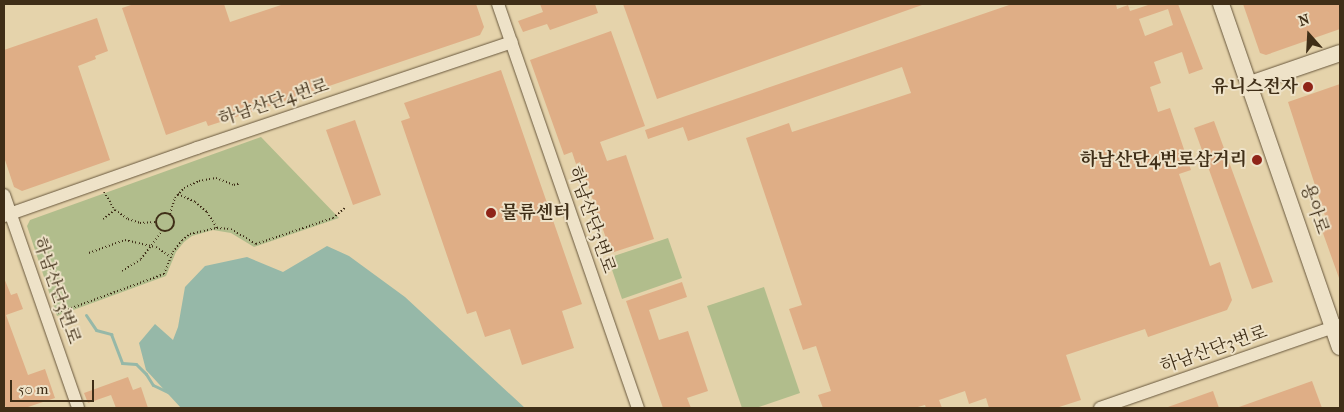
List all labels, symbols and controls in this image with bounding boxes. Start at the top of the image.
north arrow [1284,10,1334,60]
text: N [1296,11,1312,30]
street label: 하남산단4번로 [216,75,332,131]
place label: 유니스전자 [1211,76,1298,98]
marker: 유니스전자 [1302,81,1314,93]
place label: 하남산단4번로삼거리 [1080,149,1247,171]
marker: 하남산단4번로삼거리 [1251,154,1263,166]
street label: 하남산단3번로 [563,164,619,276]
street label: 용아로 [1295,181,1333,237]
place label: 물류센터 [501,202,571,224]
marker: 물류센터 [485,207,497,219]
street label: 하남산단3번로 [28,235,84,347]
street label: 하남산단3번로 [1158,322,1270,378]
scale bar [12,370,96,402]
text: 50 m [18,380,48,398]

